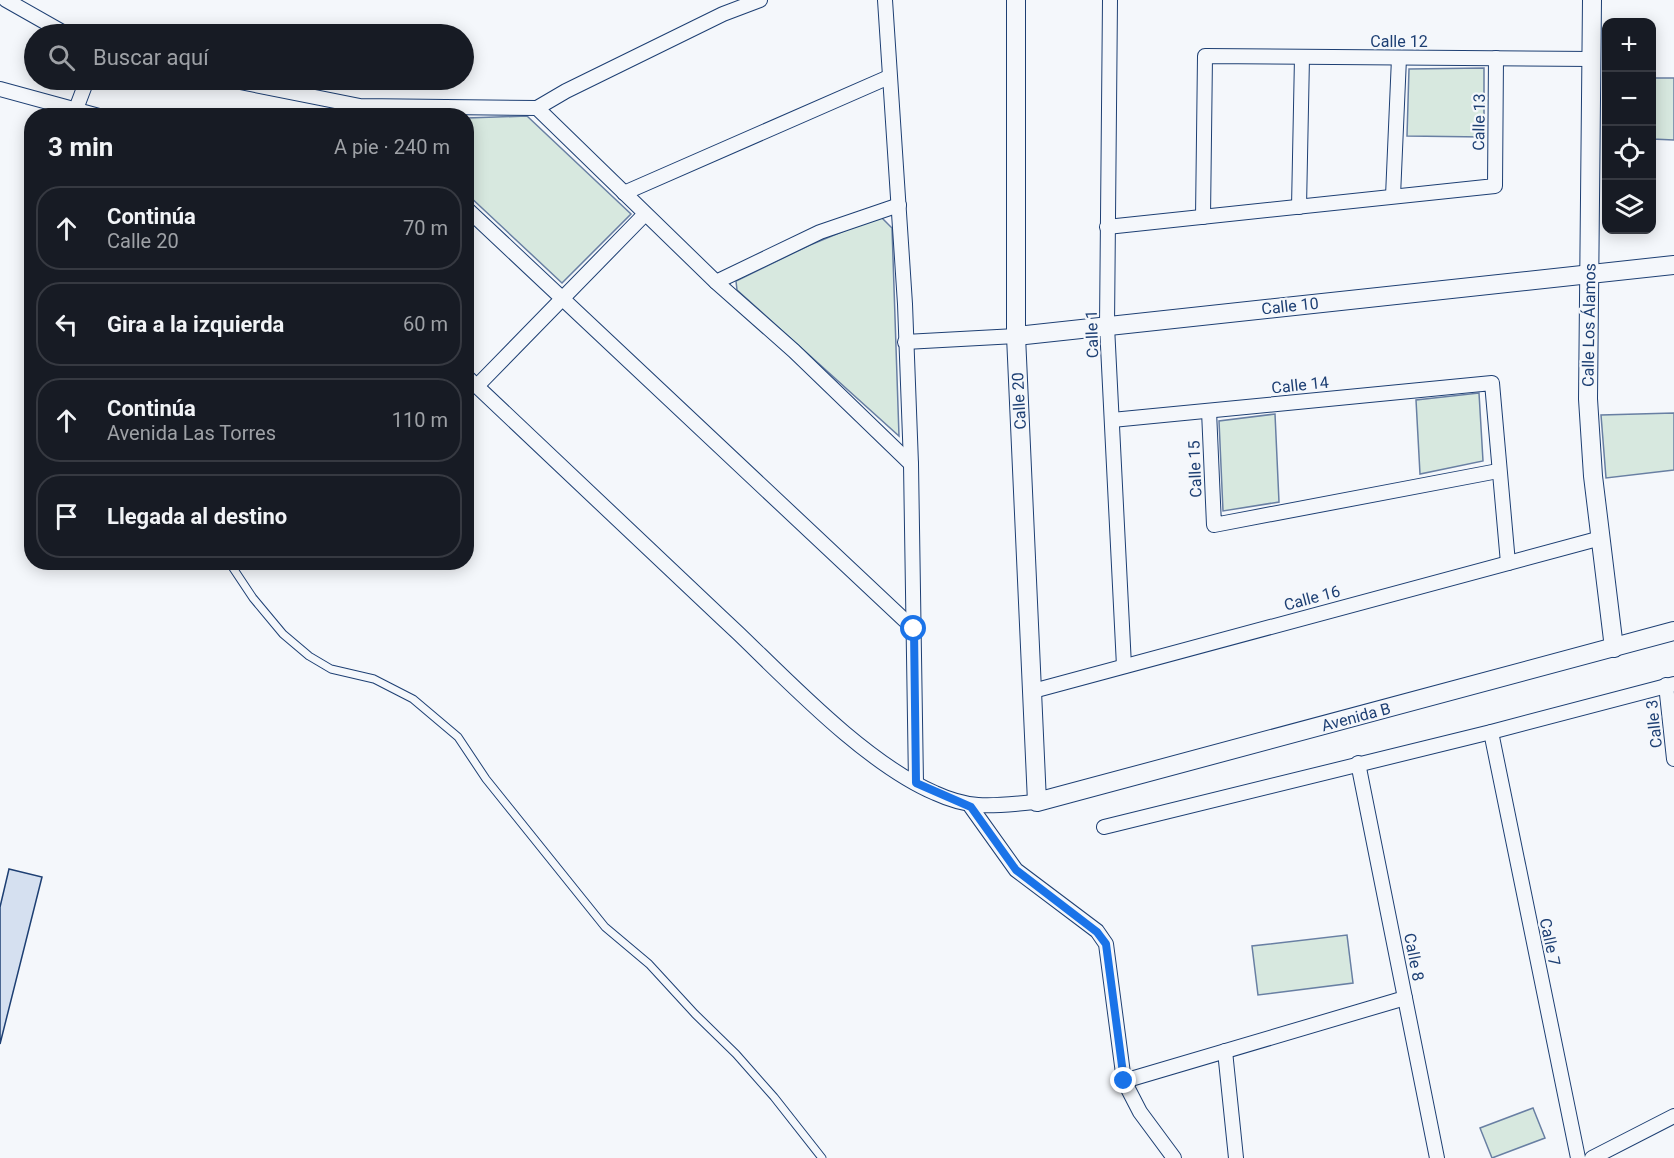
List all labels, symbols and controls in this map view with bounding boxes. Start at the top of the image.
map controls [1602,18,1656,234]
button: + [1602,18,1656,72]
search box [24,24,474,90]
street label: Calle 12 [1370,32,1428,51]
icon: search [45,41,78,74]
text: Buscar aquí [93,45,209,70]
button: − [1602,72,1656,126]
street label: Calle 13 [1469,93,1489,151]
button: locate [1602,126,1656,180]
text: 3 min [48,132,113,162]
text: A pie · 240 m [334,135,450,159]
button: layers [1602,180,1656,234]
text: Continúa [107,204,196,229]
icon: ahead [50,212,83,245]
text: 70 m [403,216,448,240]
text: Calle 20 [107,229,179,253]
street label: Calle Los Álamos [1578,263,1600,387]
street label: Calle 10 [1260,294,1320,318]
icon: left [50,308,83,341]
street label: Calle 1 [1082,310,1102,358]
text: Gira a la izquierda [107,312,284,337]
text: 60 m [403,312,448,336]
street label: Calle 20 [1008,372,1030,430]
street label: Calle 14 [1270,373,1330,397]
text: Continúa [107,396,196,421]
icon: ahead [50,404,83,437]
text: 110 m [392,408,448,432]
text: Avenida Las Torres [107,421,276,445]
street label: Calle 15 [1185,440,1205,498]
icon: arrive [50,500,83,533]
text: Llegada al destino [107,504,287,529]
street label: Calle 16 [1282,581,1342,615]
route start [900,615,926,641]
street label: Avenida B [1319,699,1393,735]
street label: Calle 3 [1642,699,1666,749]
street label: Calle 7 [1536,916,1564,968]
street label: Calle 8 [1400,931,1428,983]
route end [1110,1067,1136,1093]

